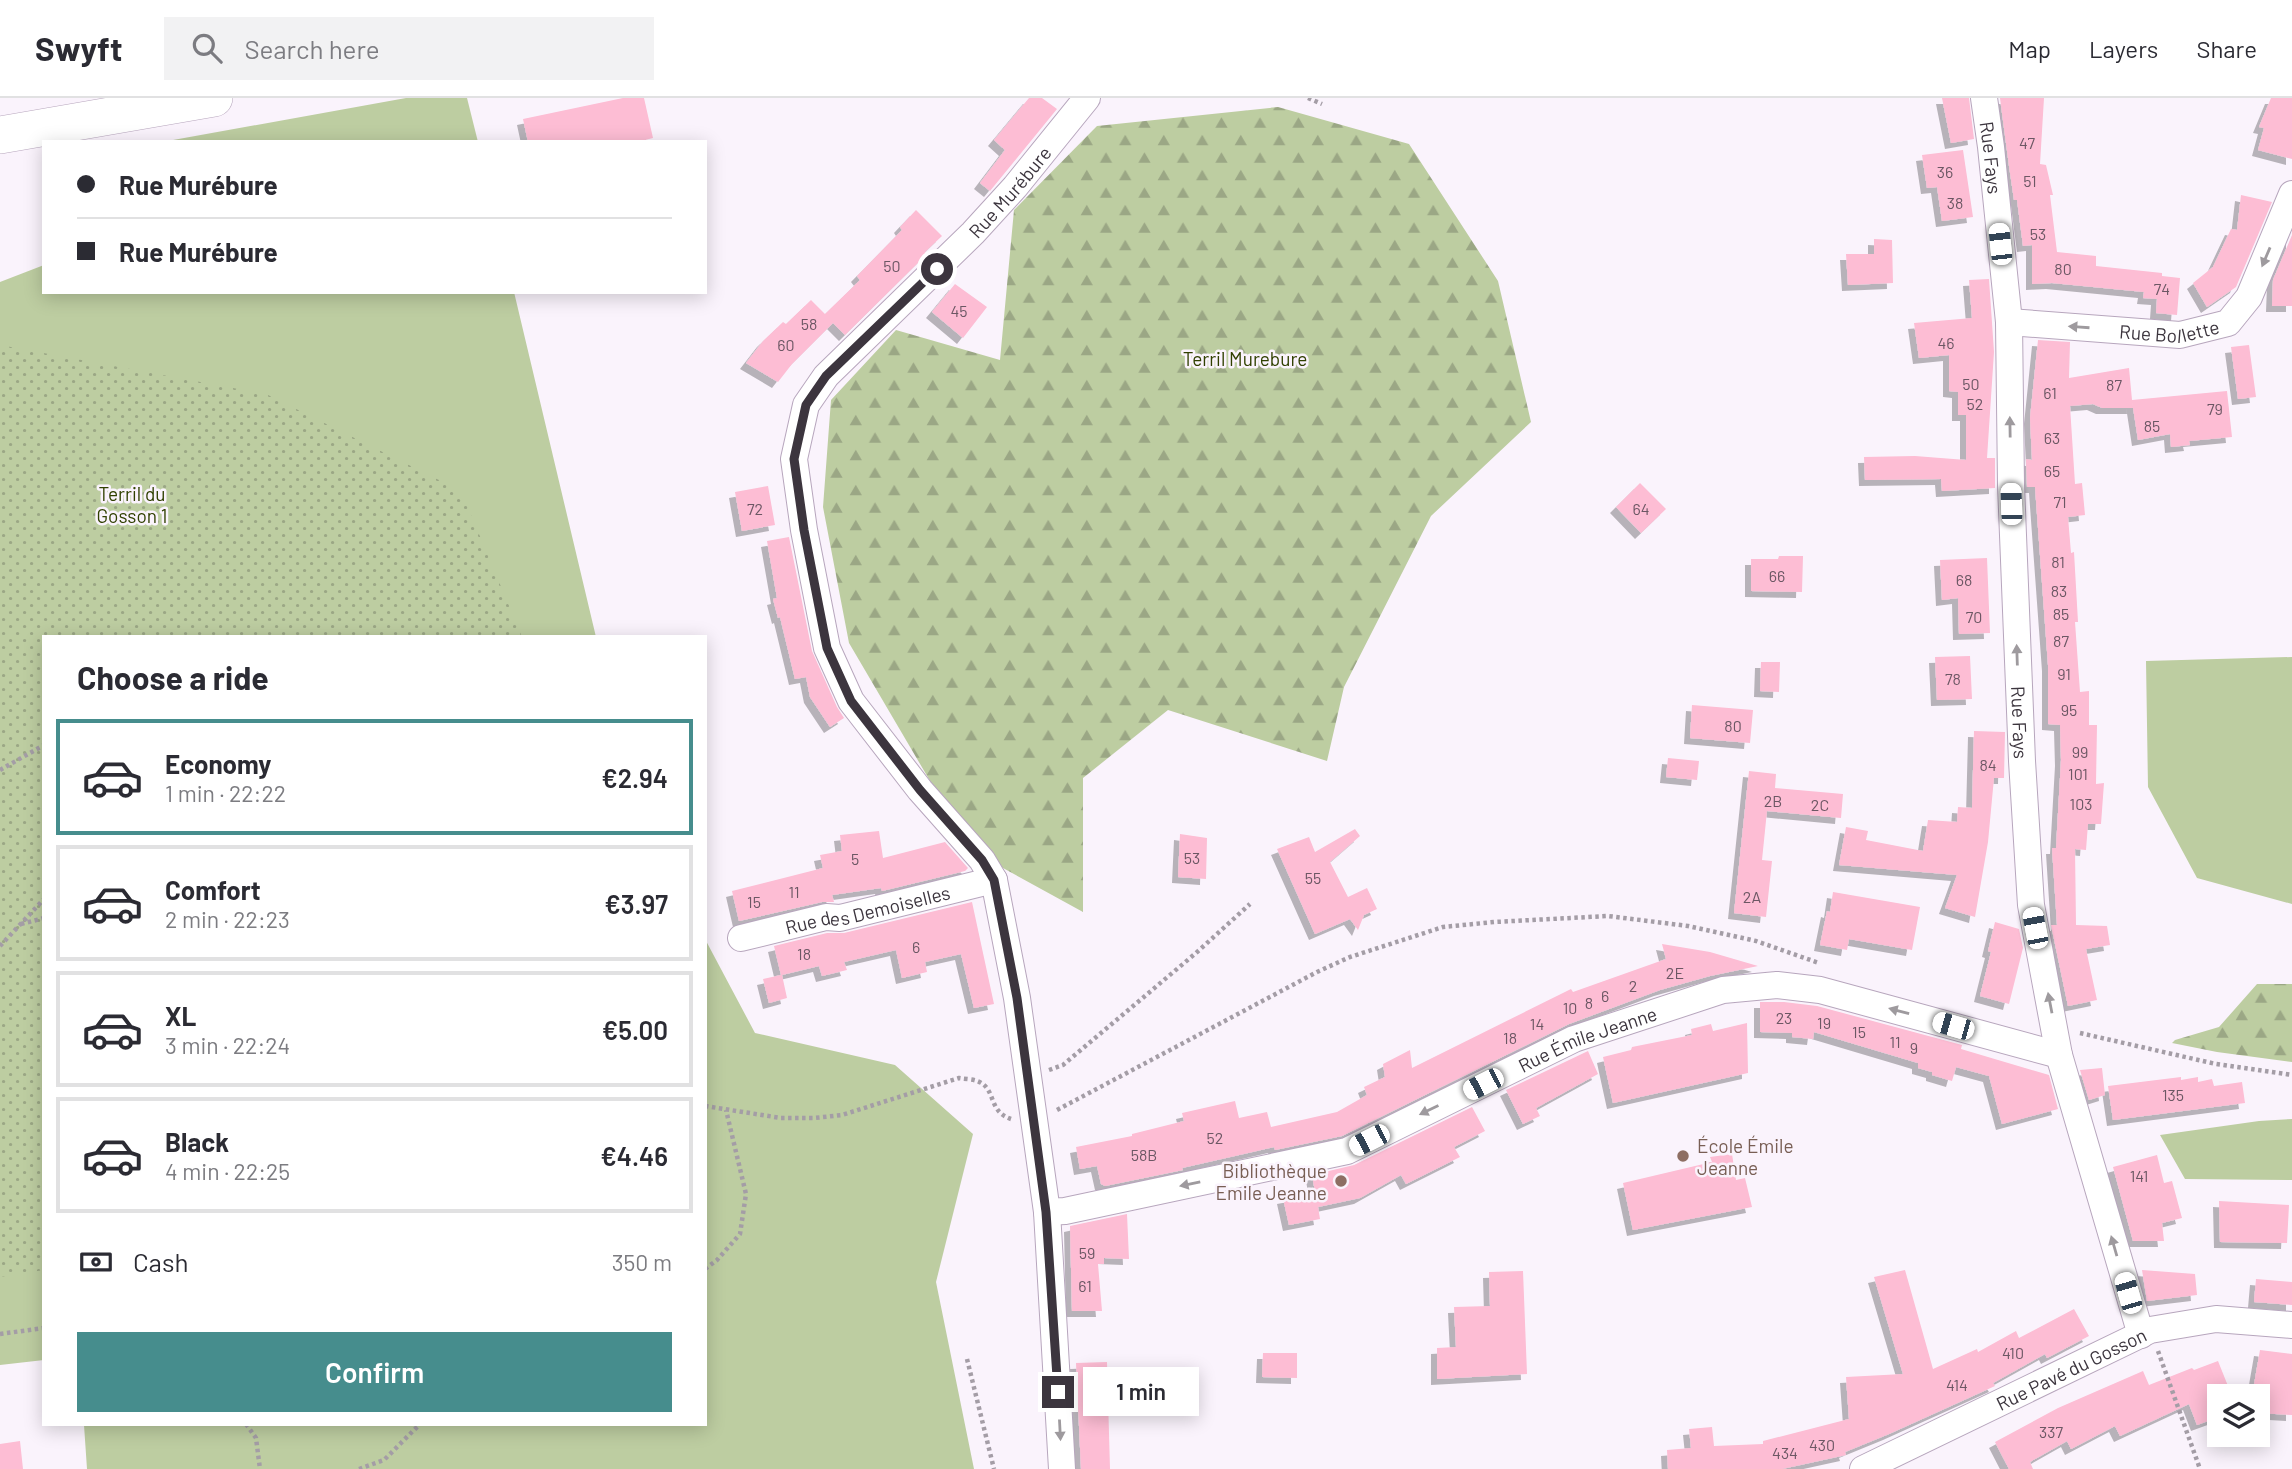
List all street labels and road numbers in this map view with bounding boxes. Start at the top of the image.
street label: Rue Fays [1976,120,2007,195]
street label: Rue Murébure [963,141,1055,242]
street label: Rue Bollette [2119,314,2221,347]
street label: Rue Fays [2008,686,2033,759]
street label: Rue des Demoiselles [782,880,952,938]
street label: Rue Émile Jeanne [1514,1001,1660,1076]
street label: Rue Pavé du Gosson [1992,1322,2150,1414]

